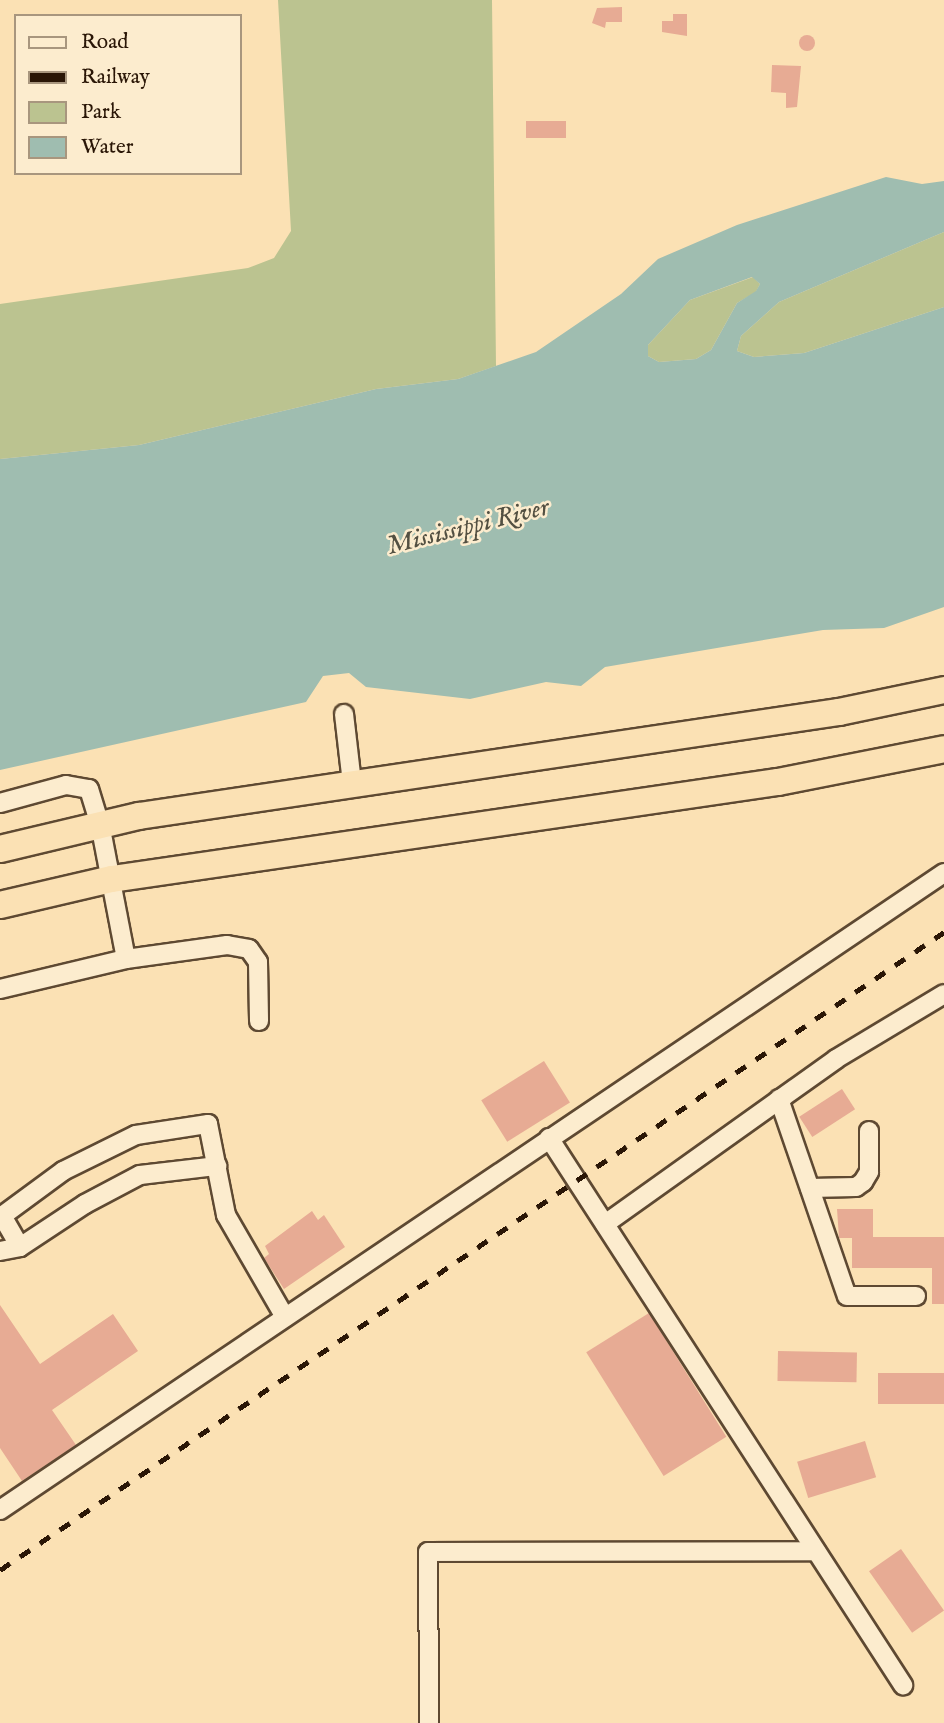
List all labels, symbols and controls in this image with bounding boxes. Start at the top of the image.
legend [14,14,242,175]
text: Road [81,29,128,56]
text: Railway [81,64,150,91]
text: Park [81,99,121,126]
text: Water [81,134,133,161]
water label: Mississippi River [384,492,552,562]

